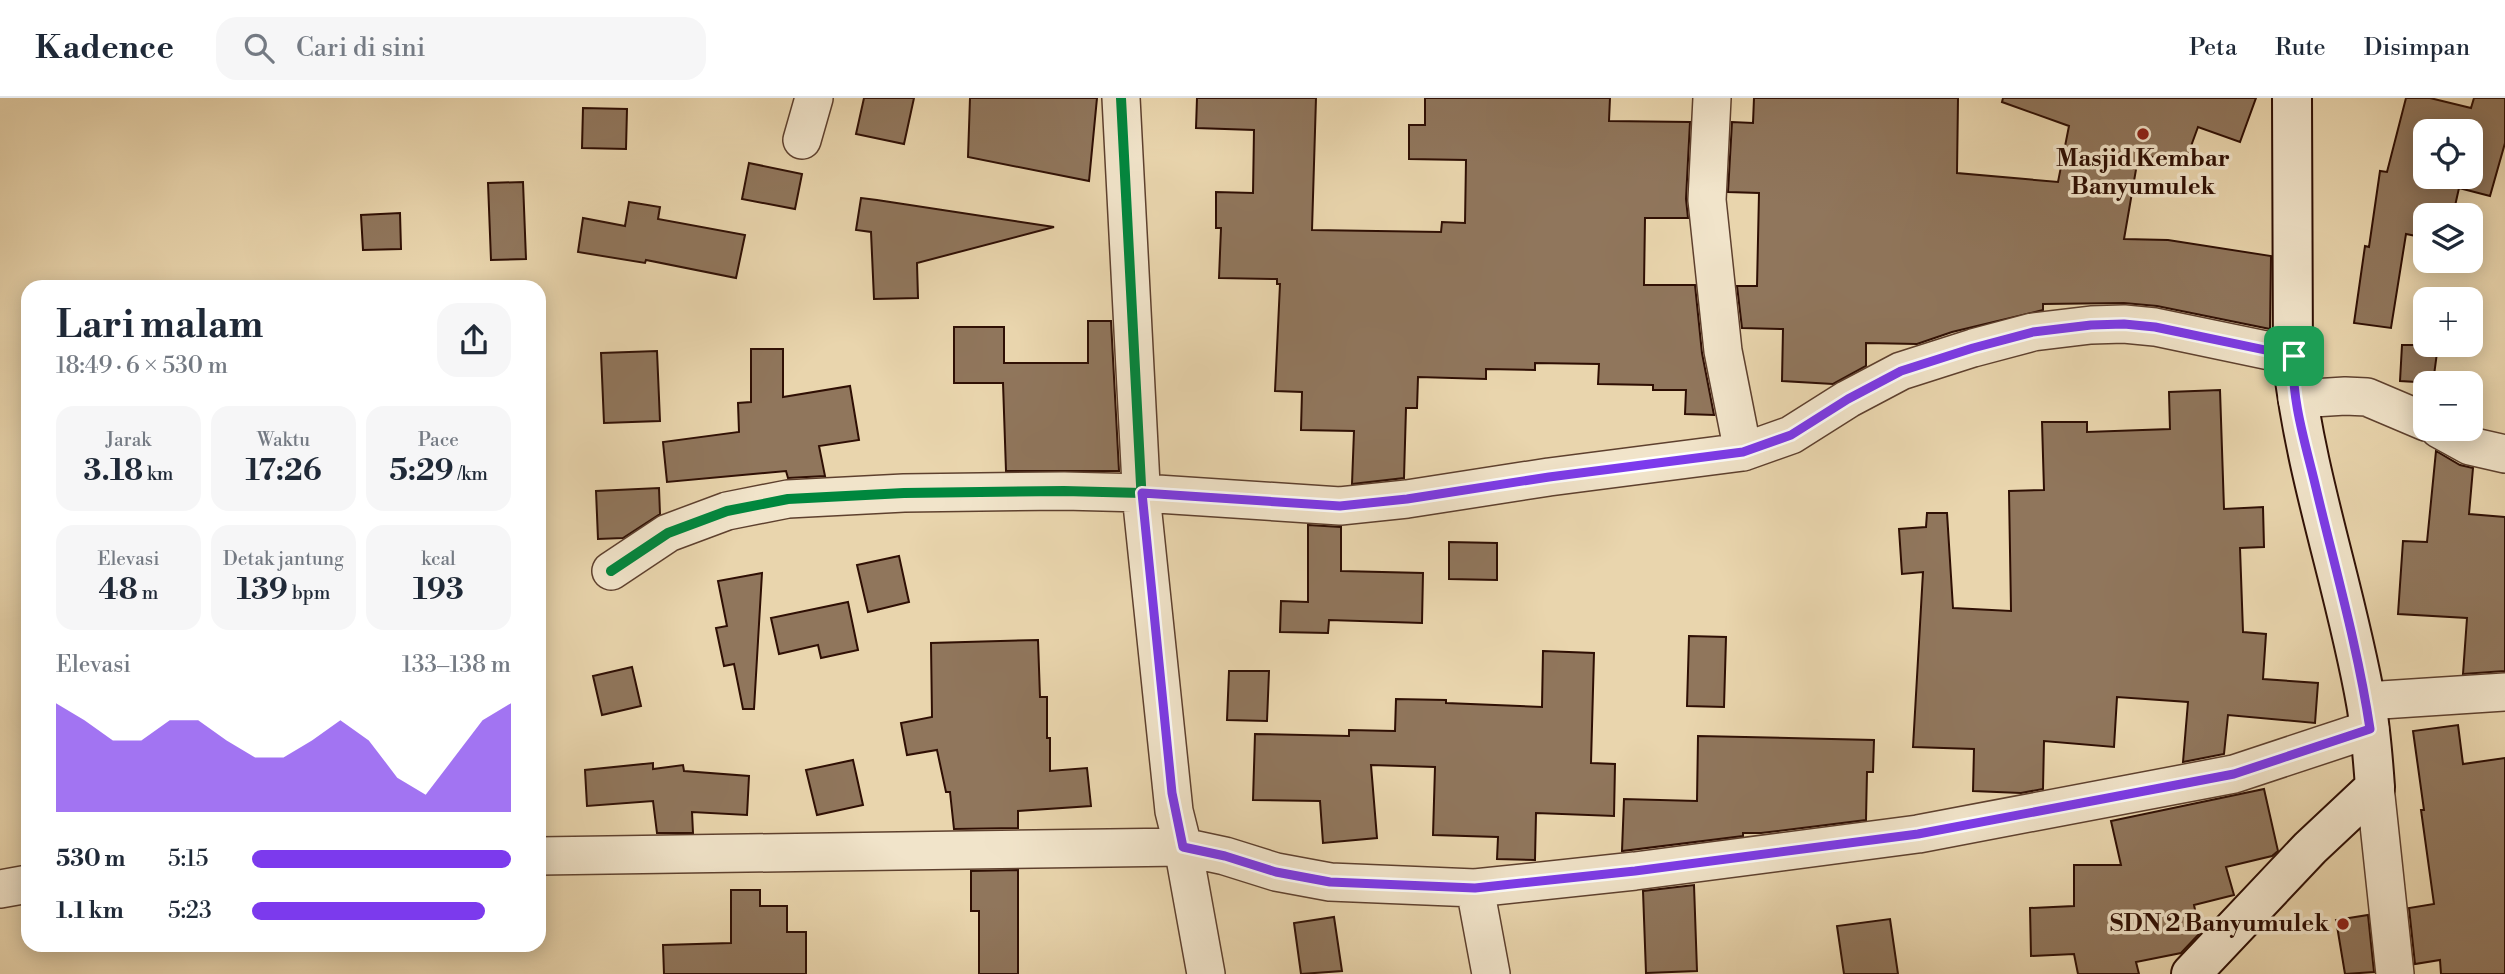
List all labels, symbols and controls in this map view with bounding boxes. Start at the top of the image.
search box [216,17,706,80]
text: Kadence [35,28,174,69]
icon: search [240,29,278,67]
text: Cari di sini [296,32,425,64]
text: Peta [2189,33,2237,63]
text: Rute [2275,33,2326,63]
text: Disimpan [2364,33,2470,63]
map controls [2413,119,2483,441]
button: locate [2413,119,2483,189]
marker: Masjid Kembar Banyumulek [2135,126,2151,142]
place label: Masjid Kembar Banyumulek [2056,144,2230,202]
button: layers [2413,203,2483,273]
button: + [2413,287,2483,357]
text: Lari malam [56,302,263,349]
button: share [437,303,511,377]
pin [2264,326,2324,386]
icon: arrive [2275,337,2313,375]
text: 18:49 · 6 × 530 m [56,352,228,380]
button: − [2413,371,2483,441]
text: Jarak [106,428,151,452]
text: Waktu [257,428,310,452]
text: Pace [418,428,459,452]
text: 3.18 [83,452,143,490]
text: 17:26 [245,452,322,490]
text: 5:29 [389,452,454,490]
text: km [143,462,174,486]
text: /km [454,462,488,486]
text: Elevasi [98,547,159,571]
text: Detak jantung [223,547,344,571]
text: kcal [421,547,456,571]
text: 48 [99,571,138,609]
text: 139 [237,571,288,609]
text: 193 [413,571,464,609]
text: m [138,581,158,605]
text: bpm [288,581,330,605]
text: Elevasi [56,651,131,679]
text: 133–138 m [402,651,511,679]
text: 530 m [56,845,125,873]
text: 5:15 [168,845,208,873]
text: 1.1 km [56,897,124,925]
text: 5:23 [168,897,212,925]
place label: SDN 2 Banyumulek [2110,909,2330,939]
marker: SDN 2 Banyumulek [2335,916,2351,932]

